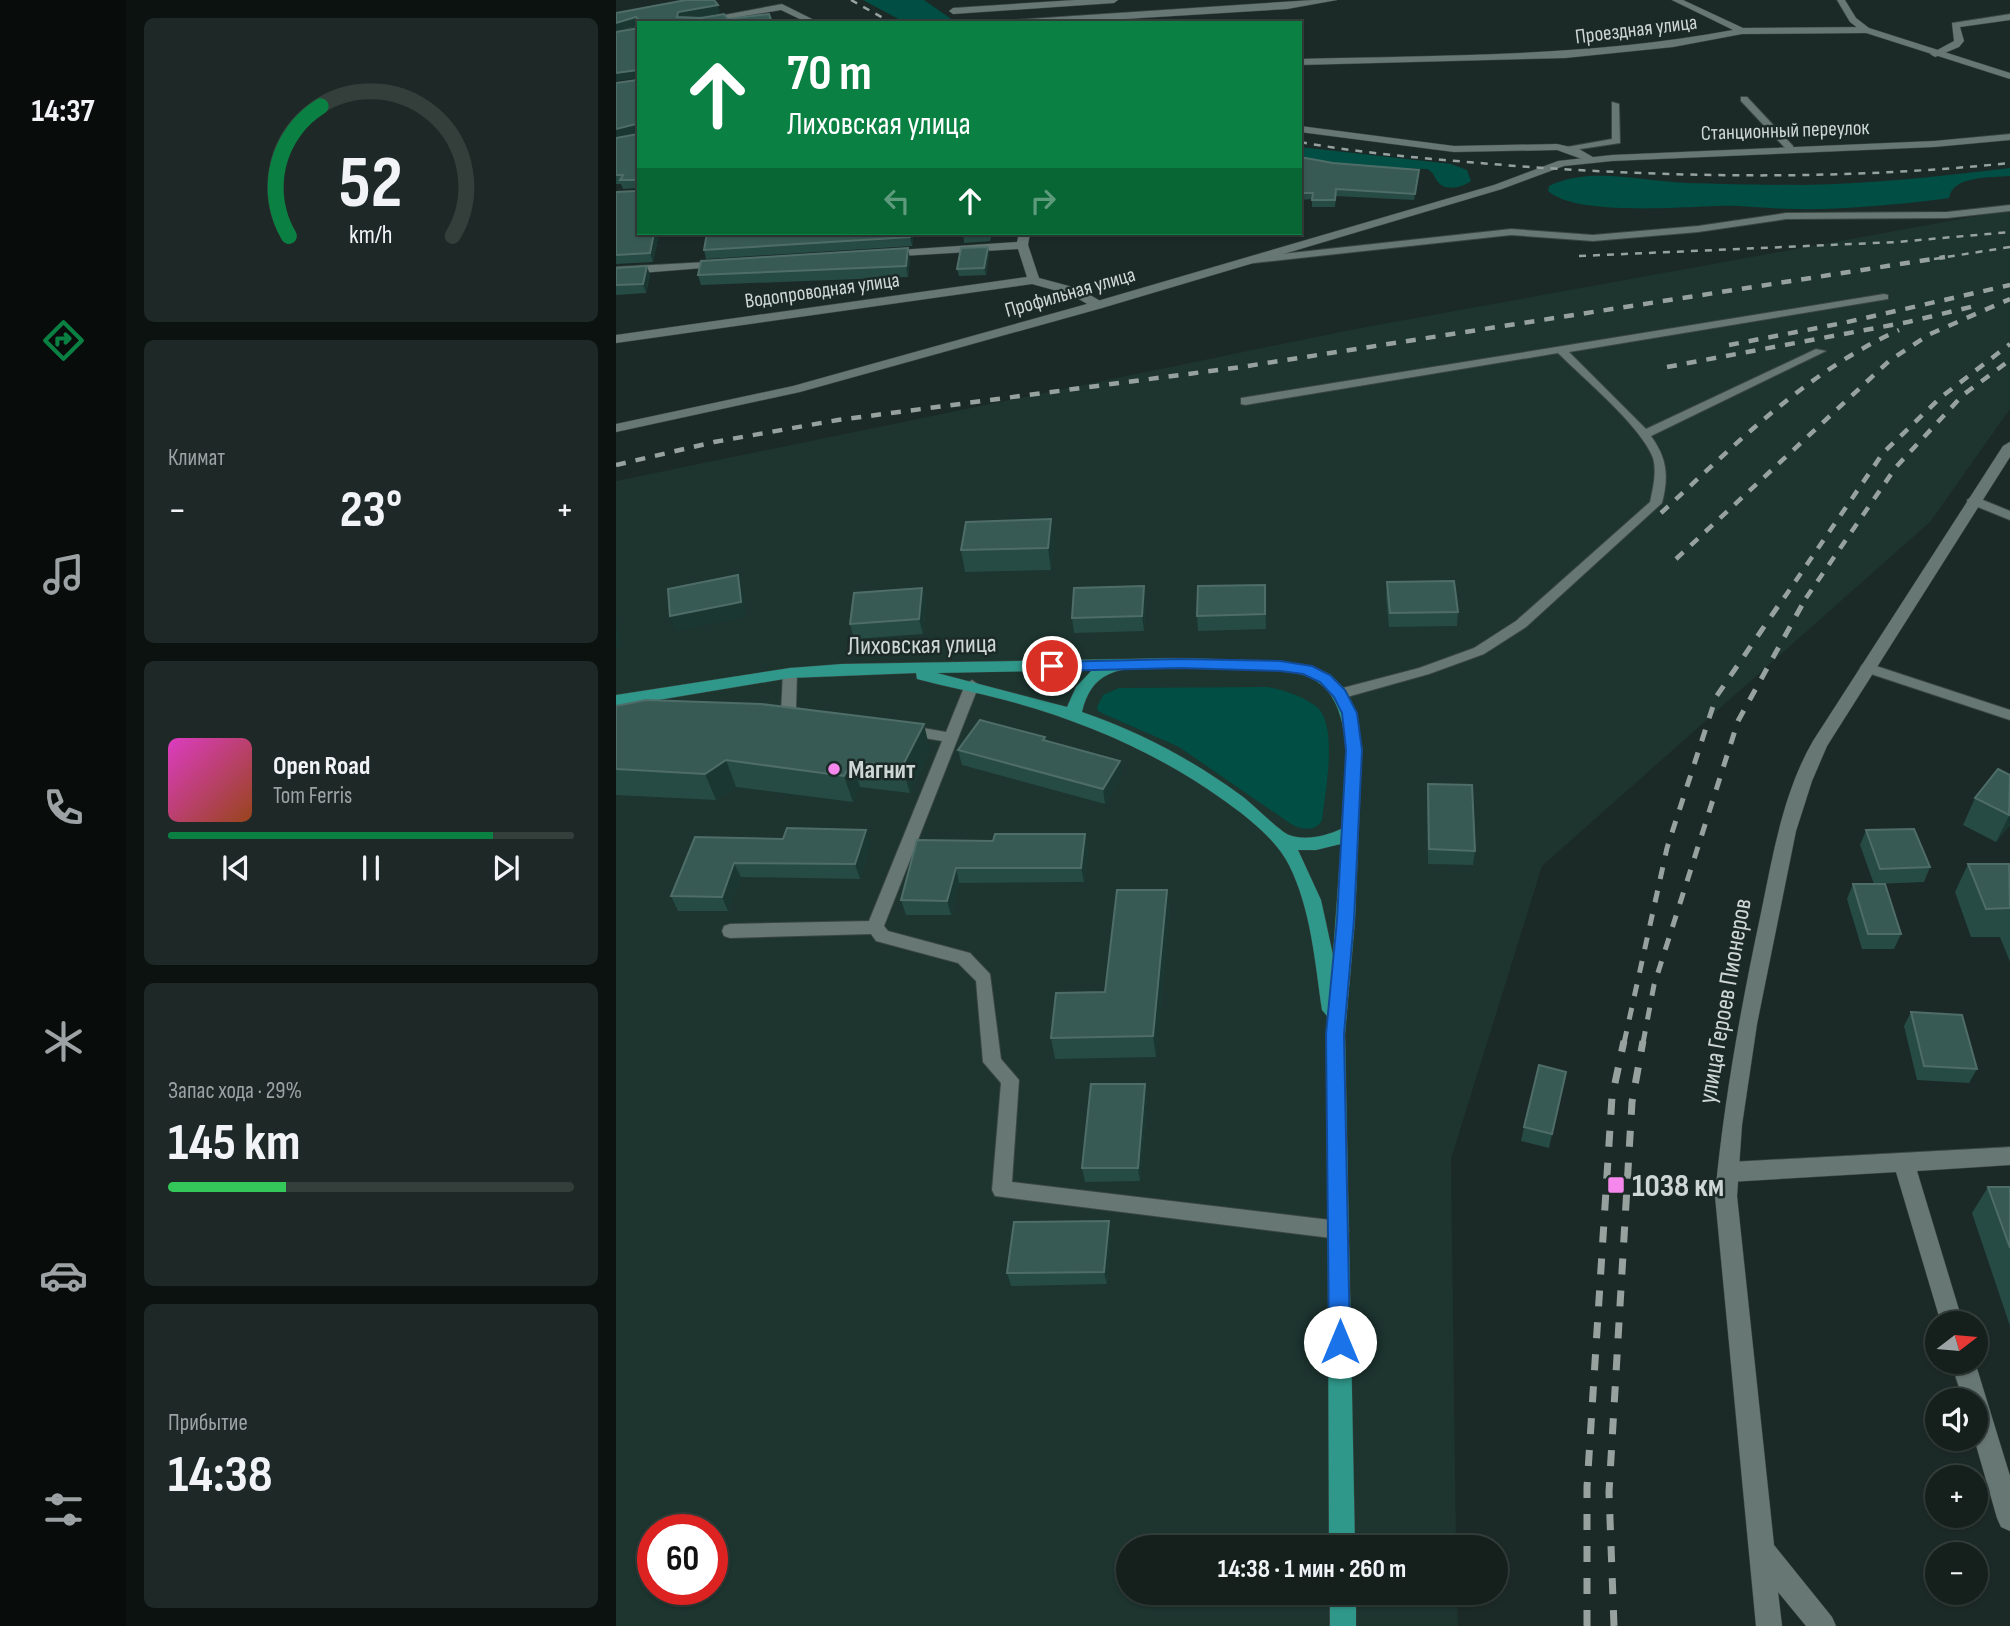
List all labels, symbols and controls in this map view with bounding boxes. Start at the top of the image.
street label: Проездная улица [1574,10,1699,49]
text: 70 m [787,45,872,104]
icon: ahead [672,49,763,140]
text: 14:37 [31,92,95,131]
text: Лиховская улица [787,105,971,144]
street label: Станционный переулок [1700,115,1870,146]
text: 52 [339,140,403,228]
icon: left [878,182,916,220]
icon: ahead [951,182,989,220]
icon: right [1024,182,1062,220]
text: km/h [349,220,393,251]
street label: Профильная улица [1002,262,1138,323]
street label: Водопроводная улица [743,267,901,314]
icon: directions [39,316,88,365]
text: Климат [168,444,225,472]
text: 23° [340,479,402,542]
text: − [168,488,187,533]
text: + [555,488,574,533]
icon: music [39,550,88,599]
street label: Лиховская улица [847,629,997,662]
pin [1022,636,1082,696]
icon: arrive [1033,647,1071,685]
text: Open Road [273,751,370,782]
place label: Магнит [848,755,916,786]
marker: Магнит [826,761,842,777]
text: Tom Ferris [273,782,352,810]
icon: phone [39,783,88,832]
icon: previous [217,849,255,887]
icon: pause [352,849,390,887]
icon: next [487,849,525,887]
street label: улица Героев Пионеров [1692,896,1759,1106]
icon: climate [39,1017,88,1066]
text: Запас хода · 29% [168,1077,302,1105]
text: 145 km [168,1112,300,1175]
place label: 1038 км [1632,1167,1724,1206]
marker: 1038 км [1606,1175,1626,1195]
icon: car [39,1251,88,1300]
position arrow [1303,1305,1377,1379]
north arrow [1925,1311,1988,1374]
map controls [1925,1311,1988,1605]
button: sound [1925,1388,1988,1451]
text: Прибытие [168,1409,248,1437]
text: 14:38 [168,1444,272,1507]
button: + [1925,1465,1988,1528]
icon: filters [39,1485,88,1534]
speed limit sign: 60 [637,1514,728,1605]
button: − [1925,1542,1988,1605]
text: 14:38 · 1 мин · 260 m [1218,1554,1406,1585]

